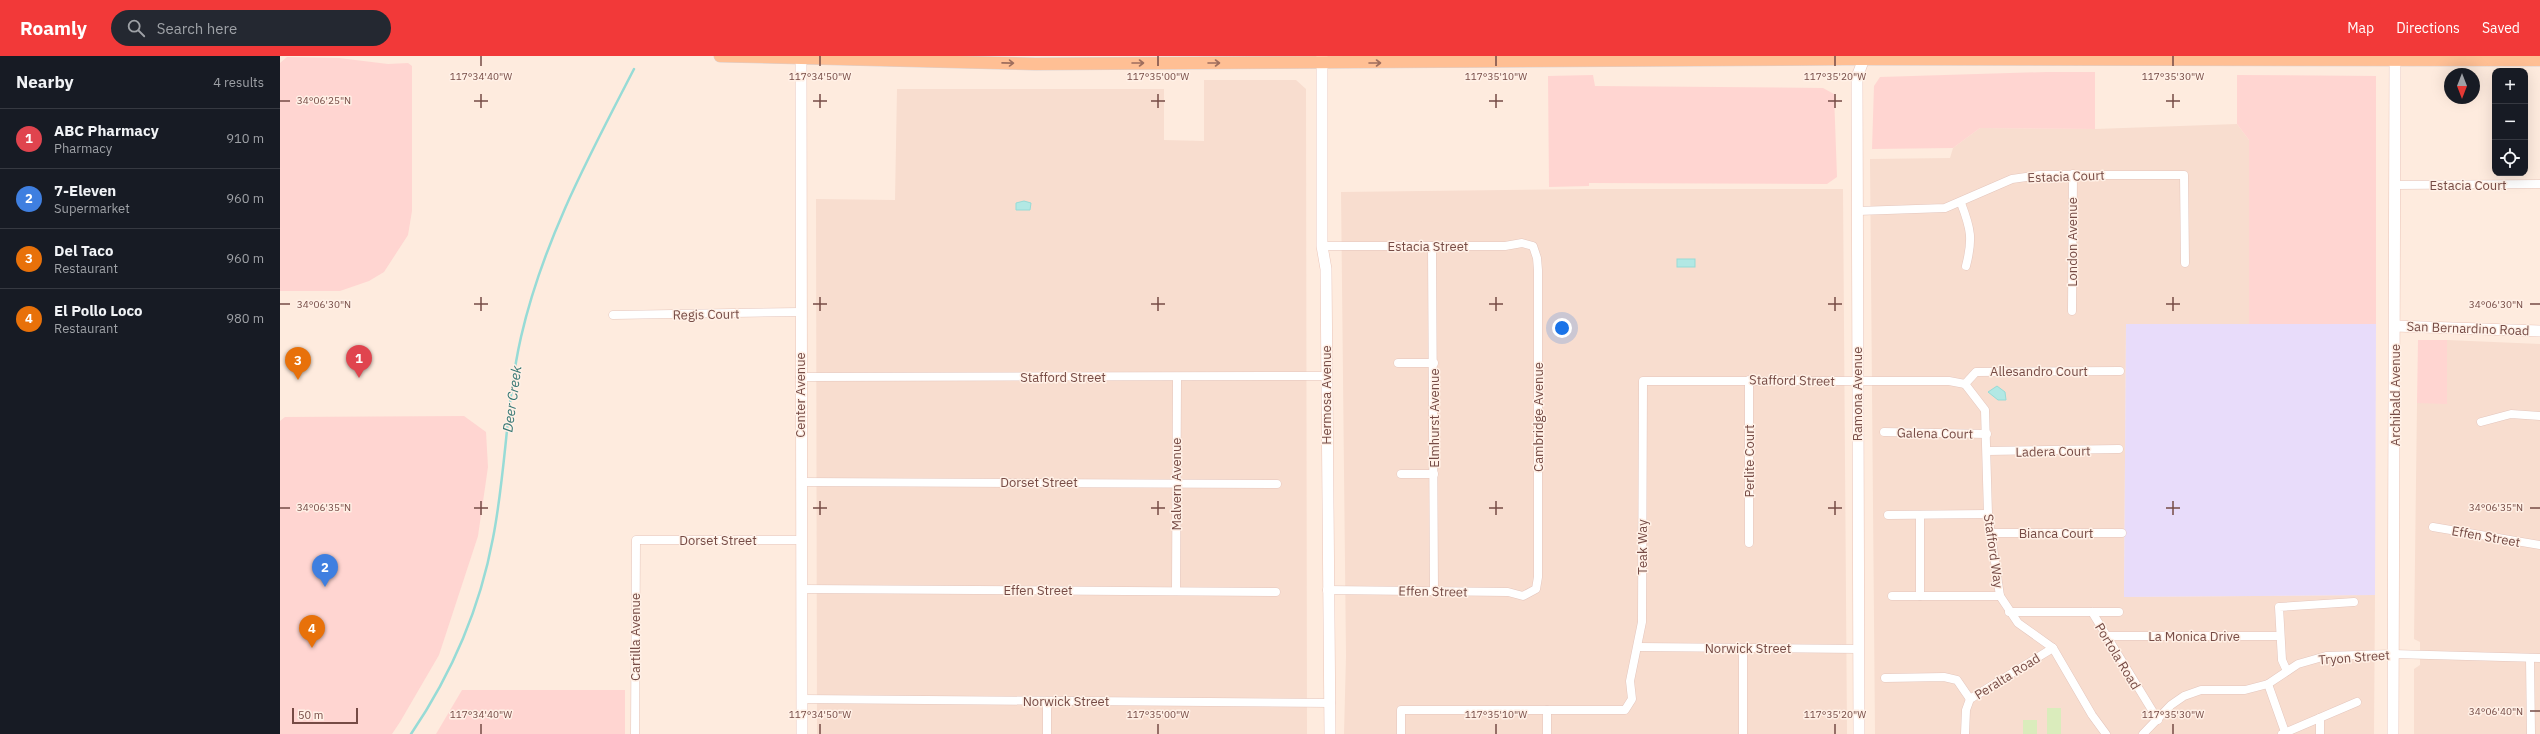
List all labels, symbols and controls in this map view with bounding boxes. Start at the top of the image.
search box [111,10,391,46]
text: Roamly [20,16,87,40]
icon: search [125,17,147,39]
text: Search here [157,19,237,38]
text: Map [2347,19,2374,37]
text: Directions [2396,19,2460,37]
text: Saved [2482,19,2520,37]
one-way arrow [1001,59,1014,67]
one-way arrow [1131,59,1144,67]
one-way arrow [1207,59,1220,67]
one-way arrow [1368,59,1381,67]
north arrow [2444,68,2480,104]
map controls [2492,68,2528,176]
button: + [2492,68,2528,104]
text: 117°34'40"W [450,70,512,83]
text: 117°34'50"W [789,70,851,83]
text: 117°35'00"W [1127,70,1189,83]
text: 117°35'10"W [1465,70,1527,83]
text: 117°35'20"W [1804,70,1866,83]
text: 117°35'30"W [2142,70,2204,83]
text: Nearby [16,71,74,93]
text: 4 results [213,74,264,91]
text: 34°06'25"N [297,94,351,107]
button: − [2492,104,2528,140]
text: ABC Pharmacy [54,121,159,140]
text: 1 [25,130,33,147]
text: 910 m [226,130,264,147]
text: Pharmacy [54,140,112,157]
button: locate [2492,140,2528,176]
street label: Estacia Court [2027,167,2105,186]
street label: Estacia Court [2429,177,2507,194]
text: 7-Eleven [54,181,116,200]
text: 2 [25,190,33,207]
text: 960 m [226,190,264,207]
street label: London Avenue [2064,197,2081,287]
text: Supermarket [54,200,130,217]
street label: Estacia Street [1388,238,1468,255]
text: Del Taco [54,241,113,260]
text: 3 [25,250,33,267]
text: 960 m [226,250,264,267]
text: Restaurant [54,260,118,277]
text: 34°06'30"N [297,298,351,311]
text: 34°06'30"N [2469,298,2523,311]
text: El Pollo Loco [54,301,143,320]
street label: Regis Court [672,305,740,324]
text: 4 [25,310,33,327]
text: 980 m [226,310,264,327]
your location [1552,318,1572,338]
street label: San Bernardino Road [2406,318,2530,339]
text: Restaurant [54,320,118,337]
street label: Archibald Avenue [2387,344,2404,446]
pin: 1 [346,345,372,378]
street label: Hermosa Avenue [1318,345,1335,445]
pin: 3 [285,347,311,380]
street label: Ramona Avenue [1849,347,1866,441]
street label: Center Avenue [792,352,809,438]
street label: Cambridge Avenue [1530,362,1547,472]
street label: Allesandro Court [1990,363,2088,380]
water label: Deer Creek [498,364,526,433]
street label: Elmhurst Avenue [1426,368,1443,468]
street label: Stafford Street [1020,369,1106,386]
street label: Stafford Street [1749,371,1835,390]
street label: Perlite Court [1741,424,1758,498]
street label: Galena Court [1897,424,1973,443]
street label: Malvern Avenue [1168,438,1185,530]
street label: Ladera Court [2015,442,2091,461]
street label: Dorset Street [1000,474,1078,491]
text: 34°06'35"N [297,501,351,514]
text: 34°06'35"N [2469,501,2523,514]
street label: Stafford Way [1980,513,2007,590]
street label: Teak Way [1634,519,1651,575]
street label: Effen Street [2450,522,2521,551]
street label: Bianca Court [2019,525,2093,542]
street label: Dorset Street [679,532,757,549]
pin: 2 [312,554,338,587]
street label: Effen Street [1003,582,1073,599]
street label: Effen Street [1398,582,1468,601]
street label: Cartilla Avenue [627,593,644,681]
pin: 4 [299,615,325,648]
street label: Portola Road [2091,620,2144,693]
street label: La Monica Drive [2148,628,2240,645]
street label: Norwick Street [1705,640,1791,657]
street label: Tryon Street [2318,647,2390,668]
street label: Peralta Road [1971,650,2043,703]
street label: Norwick Street [1023,693,1109,710]
text: 34°06'40"N [2469,705,2523,718]
scale bar [292,706,358,725]
text: 50 m [298,708,323,722]
text: 117°34'40"W [450,708,512,721]
text: 117°34'50"W [789,708,851,721]
text: 117°35'00"W [1127,708,1189,721]
text: 117°35'10"W [1465,708,1527,721]
text: 117°35'20"W [1804,708,1866,721]
text: 117°35'30"W [2142,708,2204,721]

